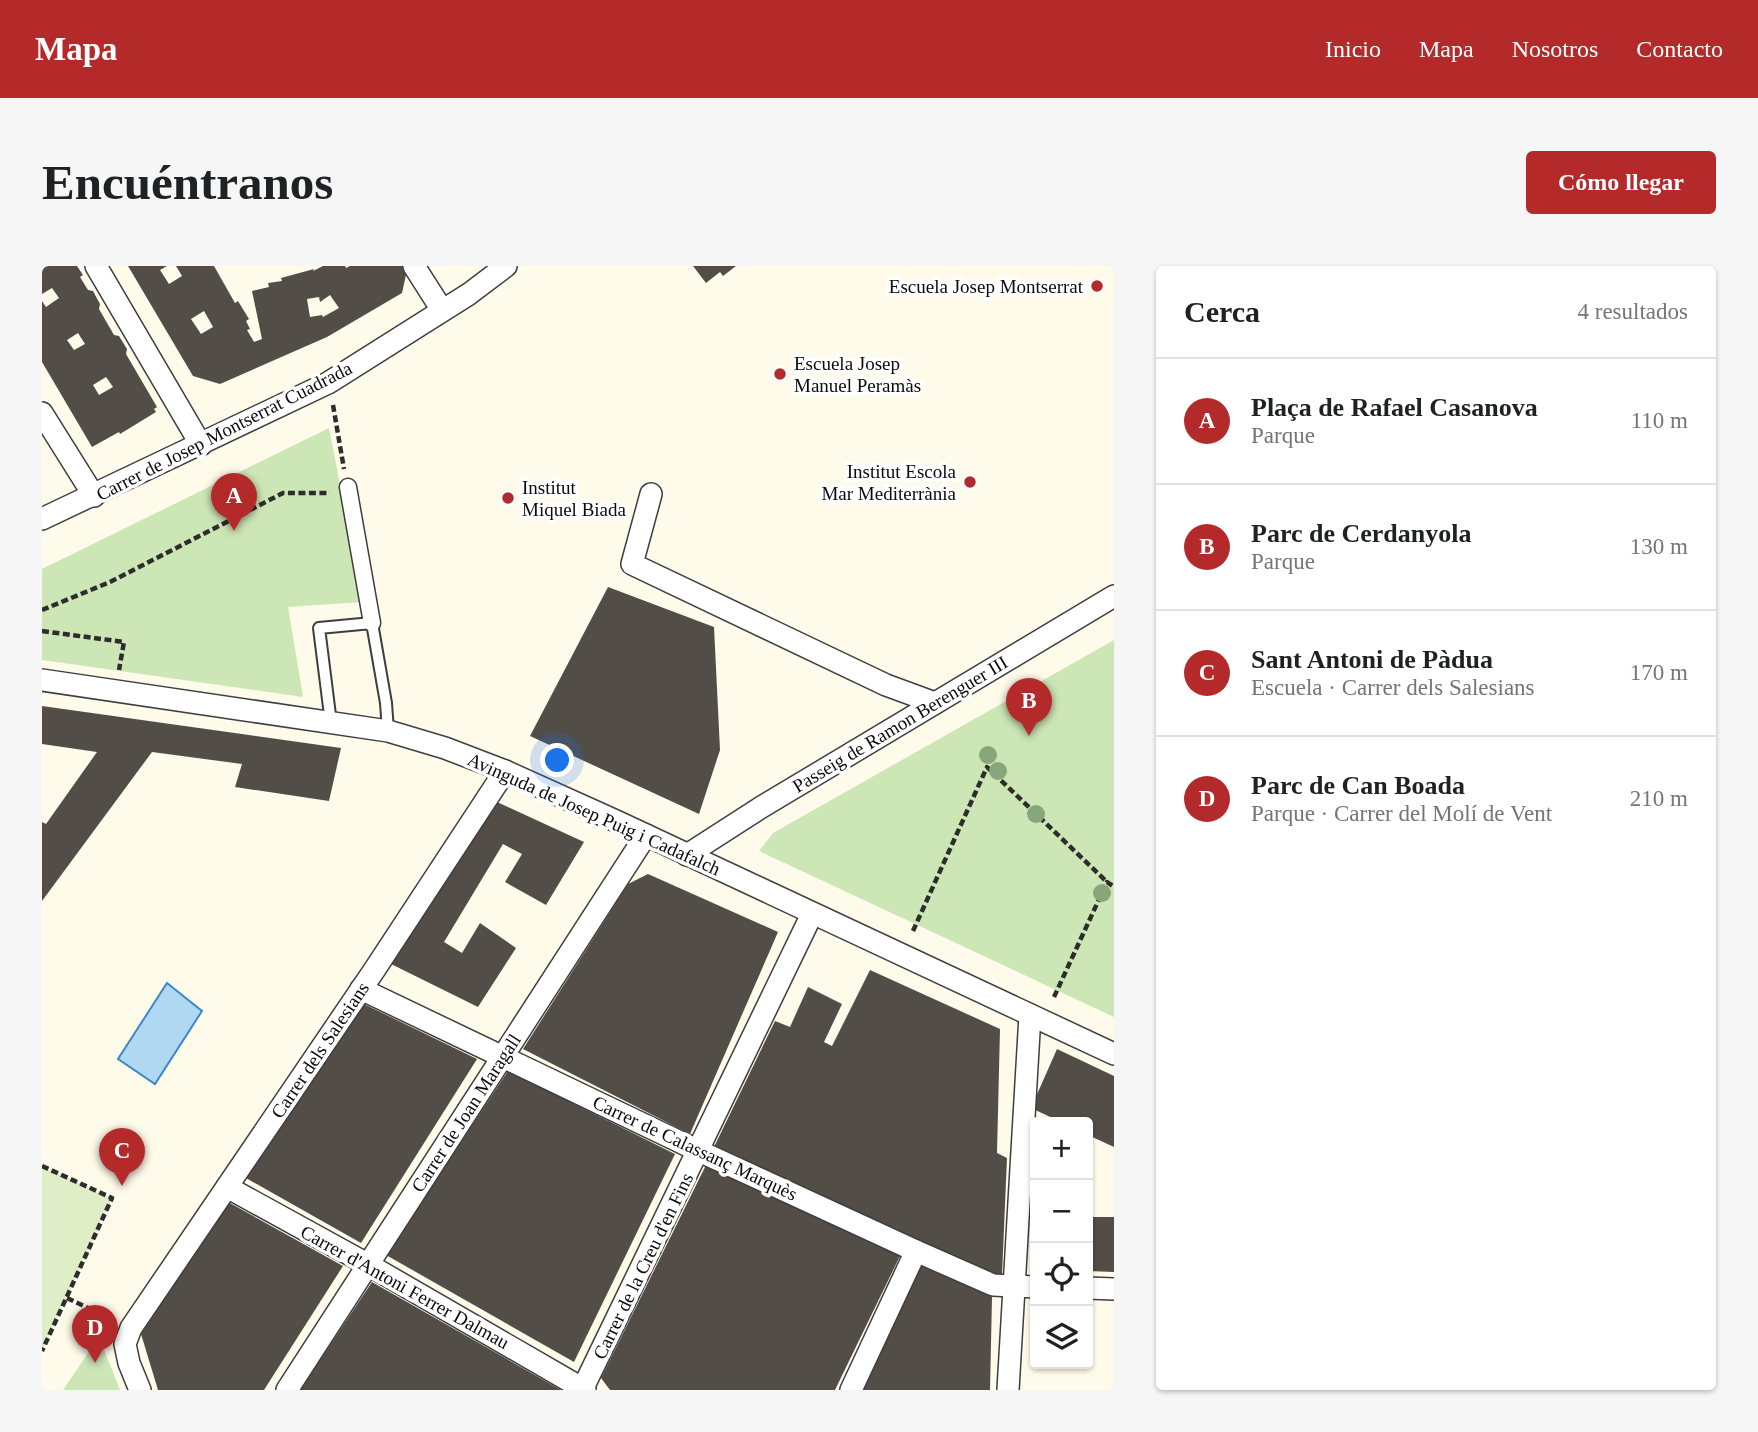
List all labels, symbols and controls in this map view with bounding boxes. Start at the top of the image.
text: Mapa [35,31,118,67]
text: Inicio [1325,36,1381,62]
text: Mapa [1419,36,1474,62]
text: Nosotros [1512,36,1598,62]
text: Contacto [1636,36,1723,62]
button: Cómo llegar [1526,151,1716,214]
text: Encuéntranos [42,155,333,210]
place label: Escuela Josep Montserrat [889,276,1084,297]
marker: Escuela Josep Montserrat [1089,278,1105,294]
text: Cerca [1184,295,1260,328]
text: 4 resultados [1577,299,1688,324]
place label: Escuela Josep Manuel Peramàs [794,353,921,396]
street label: Carrer de Josep Montserrat Cuadrada [93,357,356,505]
marker: Escuela Josep Manuel Peramàs [772,366,788,382]
text: Plaça de Rafael Casanova [1251,393,1538,422]
text: A [1199,408,1215,433]
text: 110 m [1631,408,1688,433]
text: Parque [1251,423,1315,448]
place label: Institut Escola Mar Mediterrània [821,461,957,504]
pin: A [211,473,257,531]
marker: Institut Escola Mar Mediterrània [962,474,978,490]
place label: Institut Miquel Biada [522,477,627,520]
marker: Institut Miquel Biada [500,490,516,506]
text: Parc de Cerdanyola [1251,519,1472,548]
text: B [1199,534,1215,559]
text: 130 m [1630,534,1688,559]
text: Parque [1251,549,1315,574]
text: Sant Antoni de Pàdua [1251,645,1493,674]
street label: Passeig de Ramon Berenguer III [789,651,1011,797]
text: C [1199,660,1215,685]
text: 170 m [1630,660,1688,685]
text: Escuela · Carrer dels Salesians [1251,675,1535,700]
pin: B [1006,678,1052,736]
your location [540,743,574,777]
street label: Avinguda de Josep Puig i Cadafalch [464,749,724,880]
text: Parc de Can Boada [1251,771,1465,800]
text: D [1199,786,1215,811]
text: 210 m [1630,786,1688,811]
text: Parque · Carrer del Molí de Vent [1251,801,1552,826]
street label: Carrer dels Salesians [267,978,373,1122]
street label: Carrer de Joan Maragall [407,1030,525,1196]
street label: Carrer de Calassanç Marquès [589,1091,801,1205]
map controls [1030,1117,1093,1369]
button: + [1030,1117,1093,1180]
pin: C [99,1128,145,1186]
street label: Carrer de la Creu d'en Fins [589,1170,697,1362]
button: − [1030,1180,1093,1243]
street label: Carrer d'Antoni Ferrer Dalmau [297,1221,513,1353]
button: locate [1030,1243,1093,1306]
pin: D [72,1305,118,1363]
button: layers [1030,1306,1093,1369]

